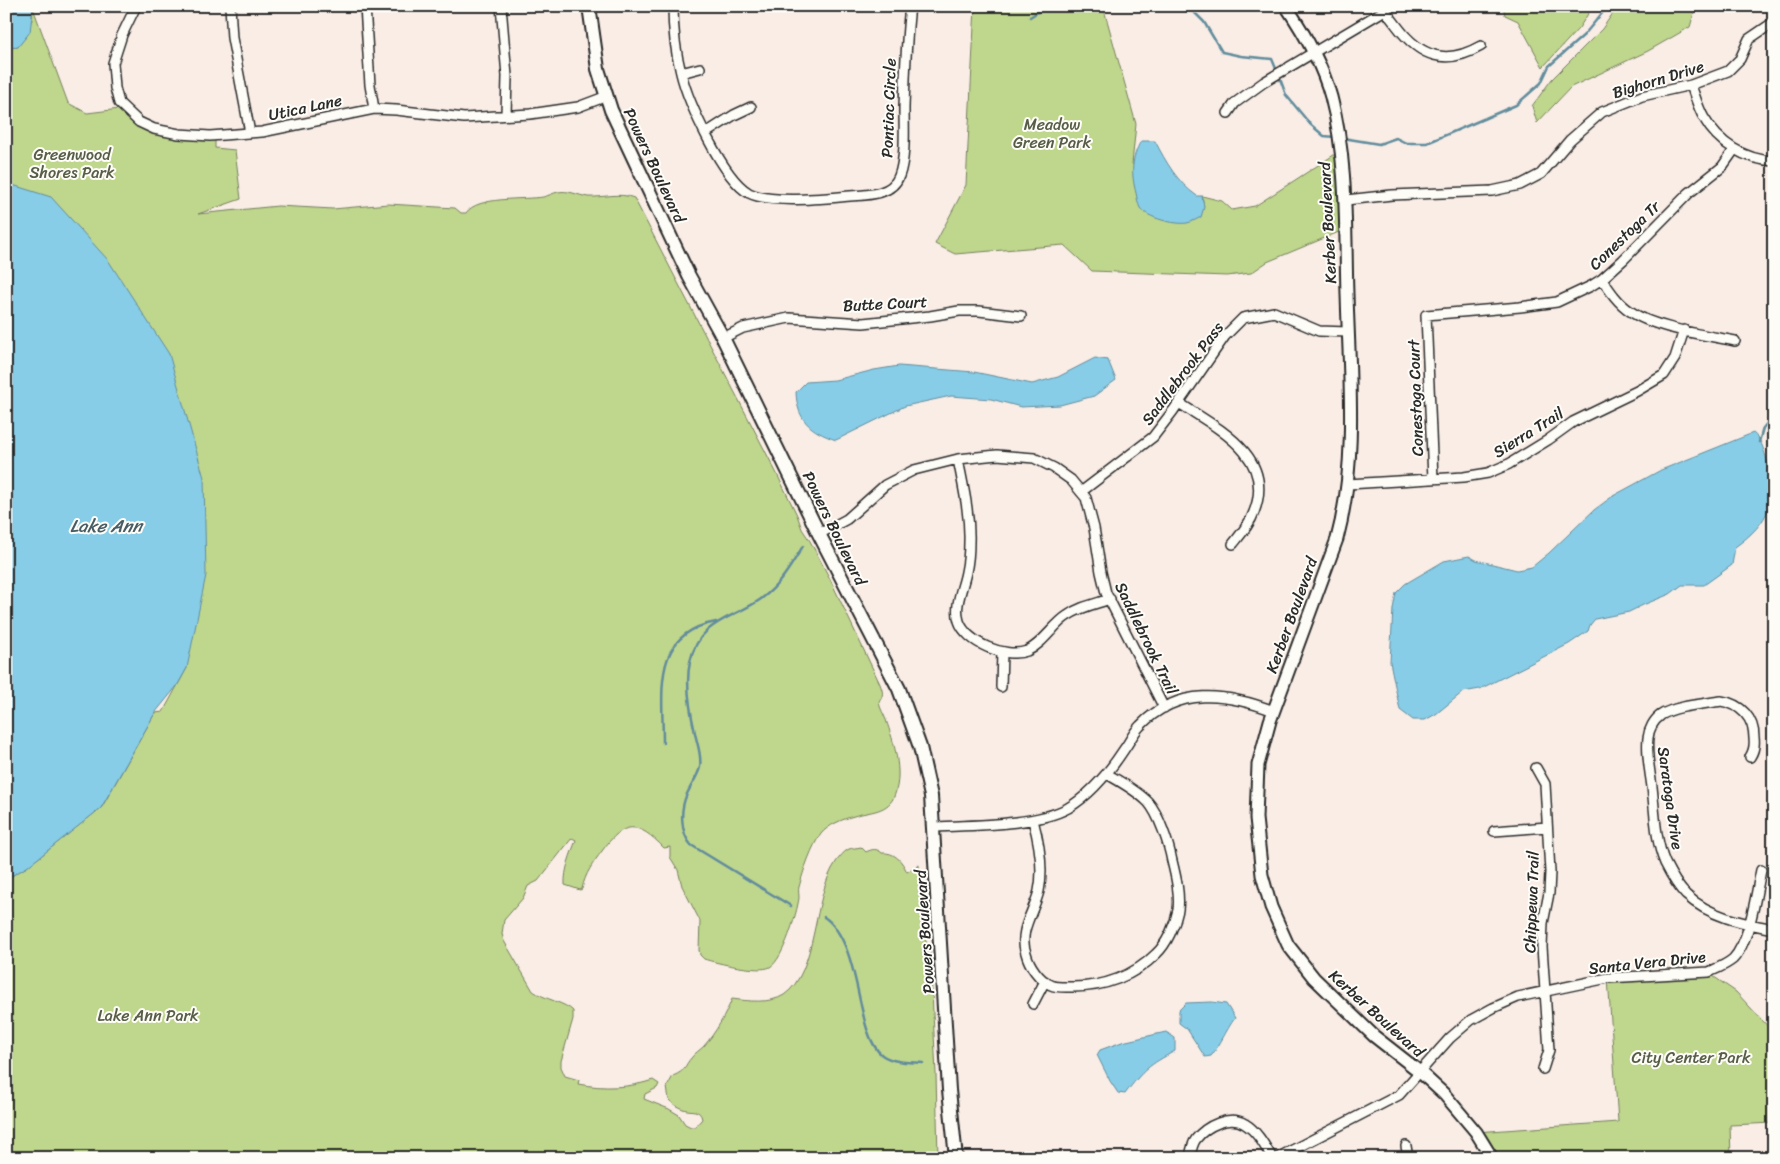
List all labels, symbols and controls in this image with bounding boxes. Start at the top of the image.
street label: Bighorn Drive [1609,52,1708,107]
street label: Pontiac Circle [872,58,905,158]
street label: Utica Lane [266,86,345,129]
street label: Powers Boulevard [615,103,695,229]
park label: Meadow Green Park [1013,110,1092,157]
park label: Greenwood Shores Park [30,140,115,187]
street label: Kerber Boulevard [1310,160,1345,285]
street label: Conestoga Tr [1582,192,1668,277]
street label: Butte Court [842,287,928,320]
street label: Saddlebrook Pass [1133,314,1232,432]
street label: Conestoga Court [1399,339,1432,457]
street label: Sierra Trail [1487,399,1570,466]
street label: Powers Boulevard [794,466,876,592]
water label: Lake Ann [70,510,144,542]
street label: Kerber Boulevard [1257,551,1326,677]
street label: Saddlebrook Trail [1107,577,1187,700]
street label: Saratoga Drive [1649,745,1692,852]
street label: Chippewa Trail [1515,850,1548,954]
street label: Powers Boulevard [906,867,943,995]
street label: Santa Vera Drive [1587,942,1707,983]
street label: Kerber Boulevard [1322,962,1433,1066]
park label: Lake Ann Park [97,1001,199,1030]
park label: City Center Park [1632,1043,1751,1072]

